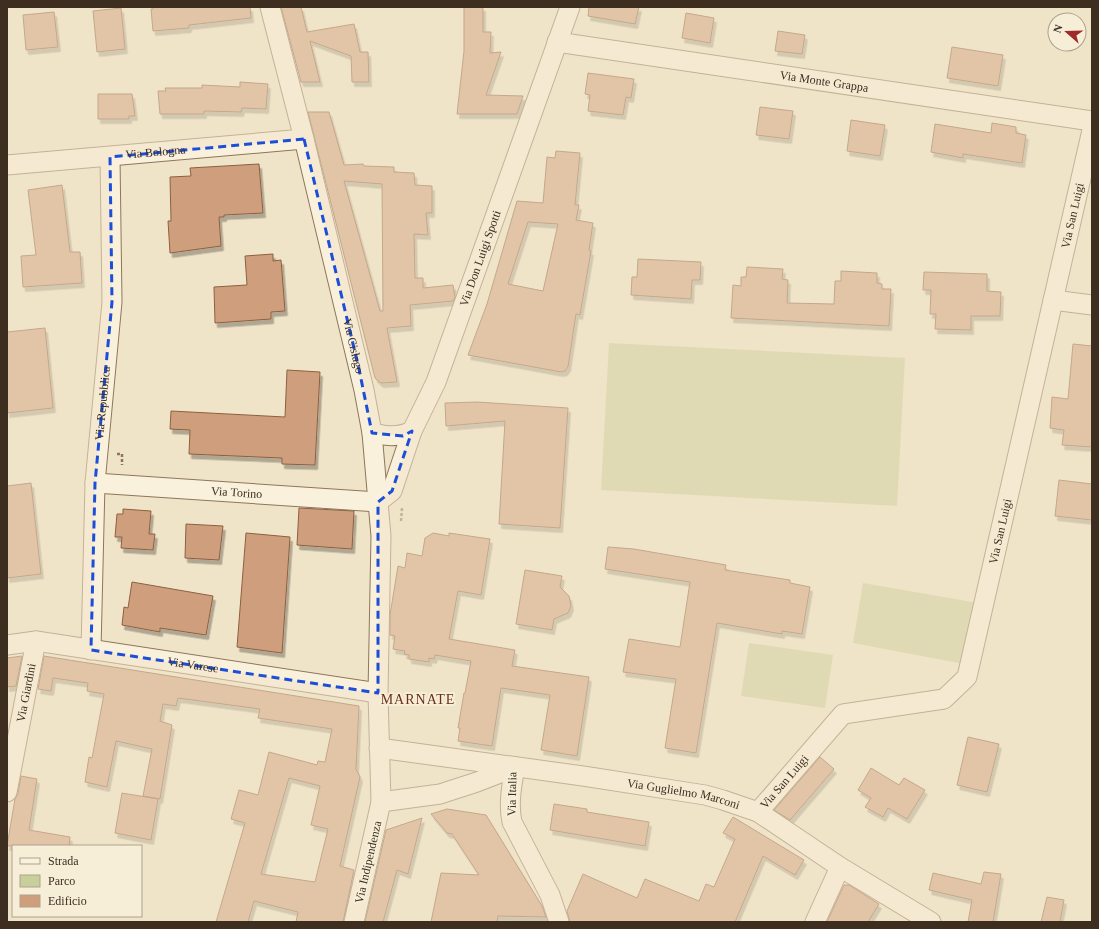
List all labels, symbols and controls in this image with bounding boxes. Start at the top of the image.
north arrow [1047,12,1087,52]
text: N [1051,23,1065,34]
street label: Via Monte Grappa [779,68,870,95]
street label: Via Bologna [125,142,187,162]
street label: Via San Luigi [1058,181,1087,250]
street label: Via Don Luigi Spotti [457,208,504,308]
street label: Via Cislago [340,317,367,375]
street label: Via Repubblica [92,365,113,441]
street label: Via Torino [211,484,263,501]
street label: Via San Luigi [986,497,1015,565]
street label: Via Varese [166,654,219,676]
street label: Via Giardini [14,662,39,723]
district label: MARNATE [381,692,455,707]
street label: Via San Luigi [757,752,812,812]
street label: Via Italia [505,771,519,816]
street label: Via Guglielmo Marconi [626,776,742,812]
street label: Via Indipendenza [352,819,384,905]
legend [12,845,142,917]
text: Strada [48,854,79,868]
text: Parco [48,874,75,888]
text: Edificio [48,894,87,908]

